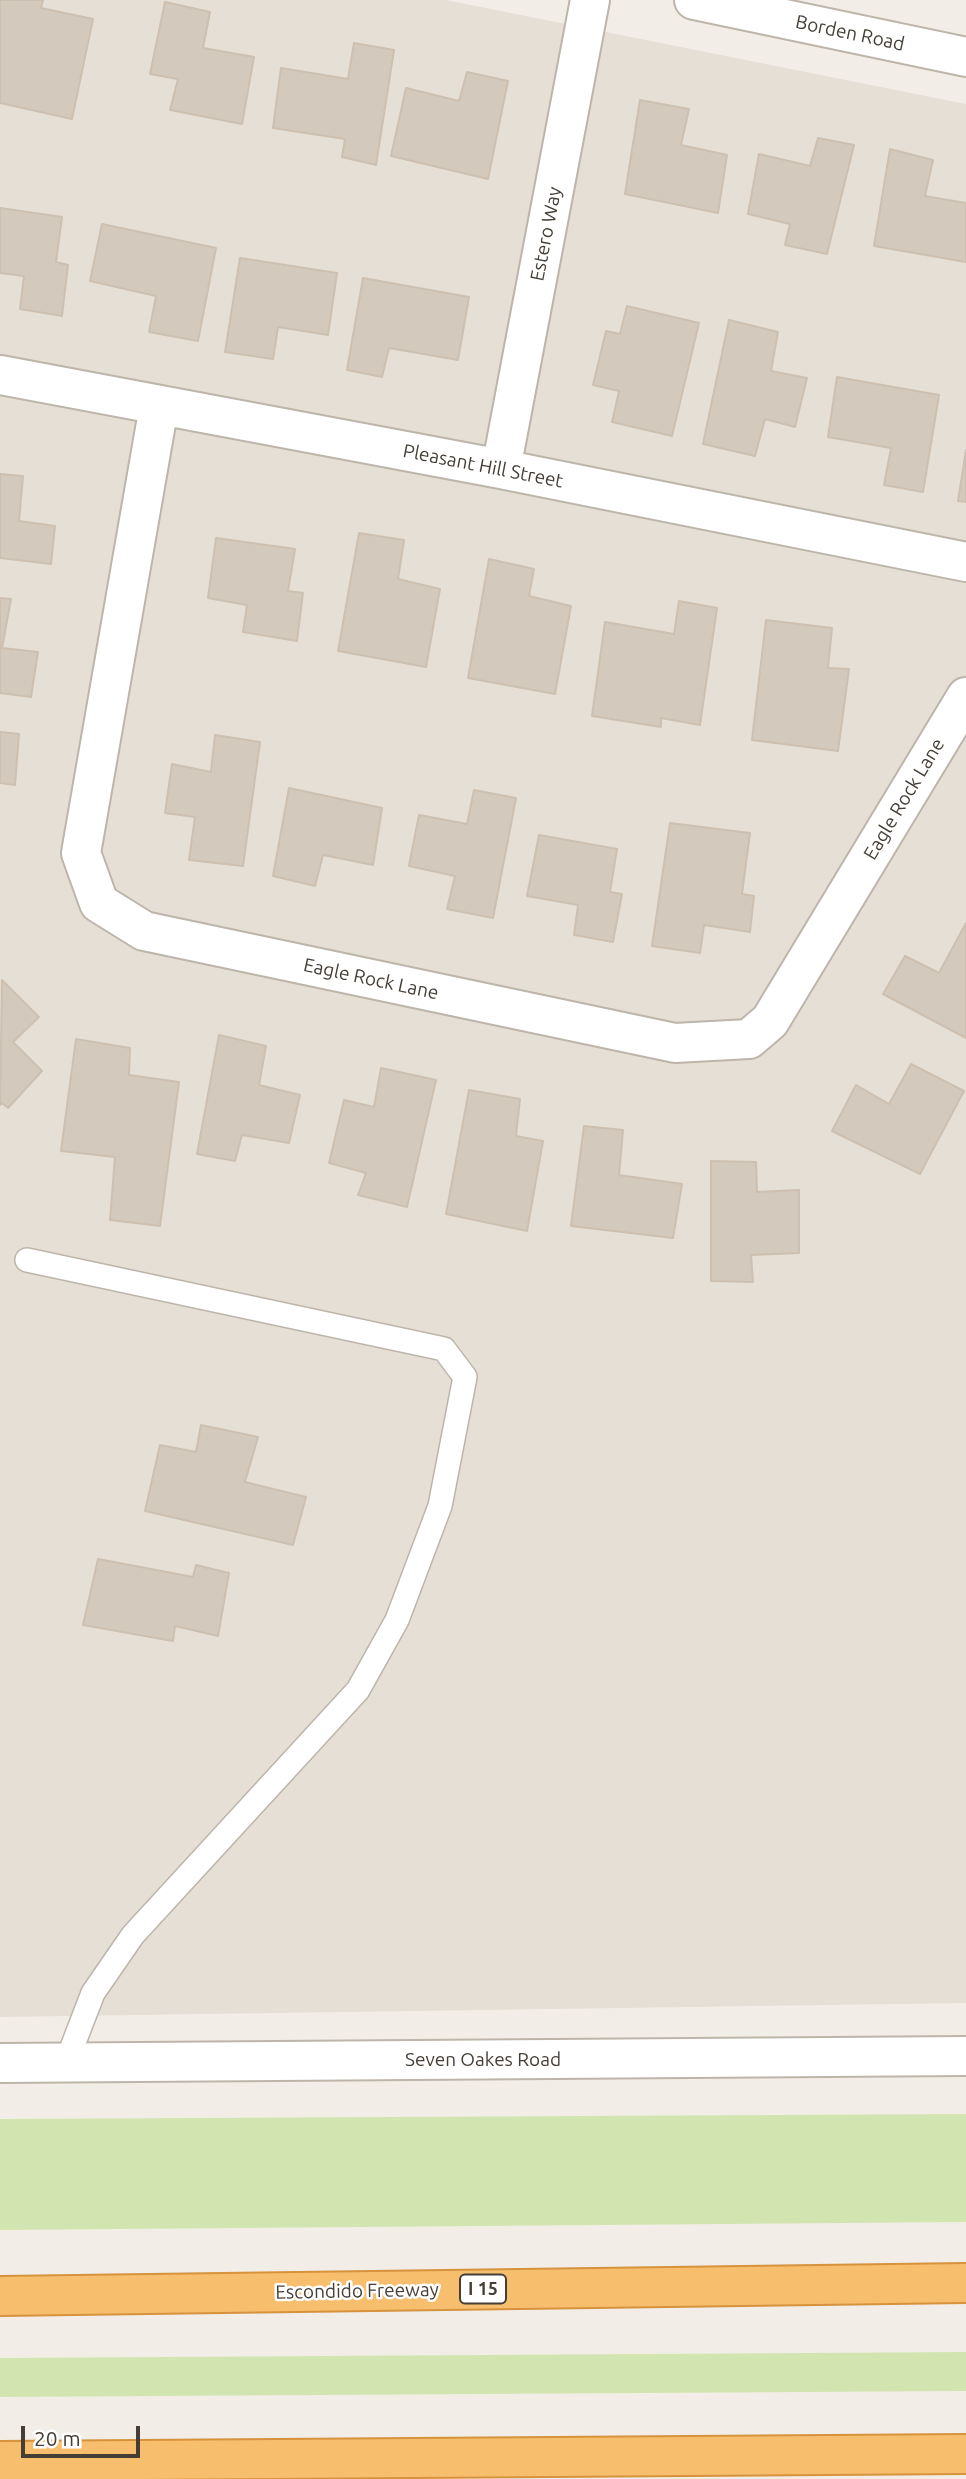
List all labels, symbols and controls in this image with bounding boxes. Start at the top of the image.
street label: Borden Road [793,10,907,56]
street label: Estero Way [526,185,566,283]
street label: Pleasant Hill Street [401,439,565,493]
street label: Eagle Rock Lane [859,734,949,864]
street label: Eagle Rock Lane [301,954,441,1004]
street label: Seven Oakes Road [405,2049,561,2071]
road number: I 15 [460,2274,506,2304]
street label: Escondido Freeway [275,2278,439,2304]
scale bar [24,2412,144,2456]
text: 20 m [34,2426,81,2450]

